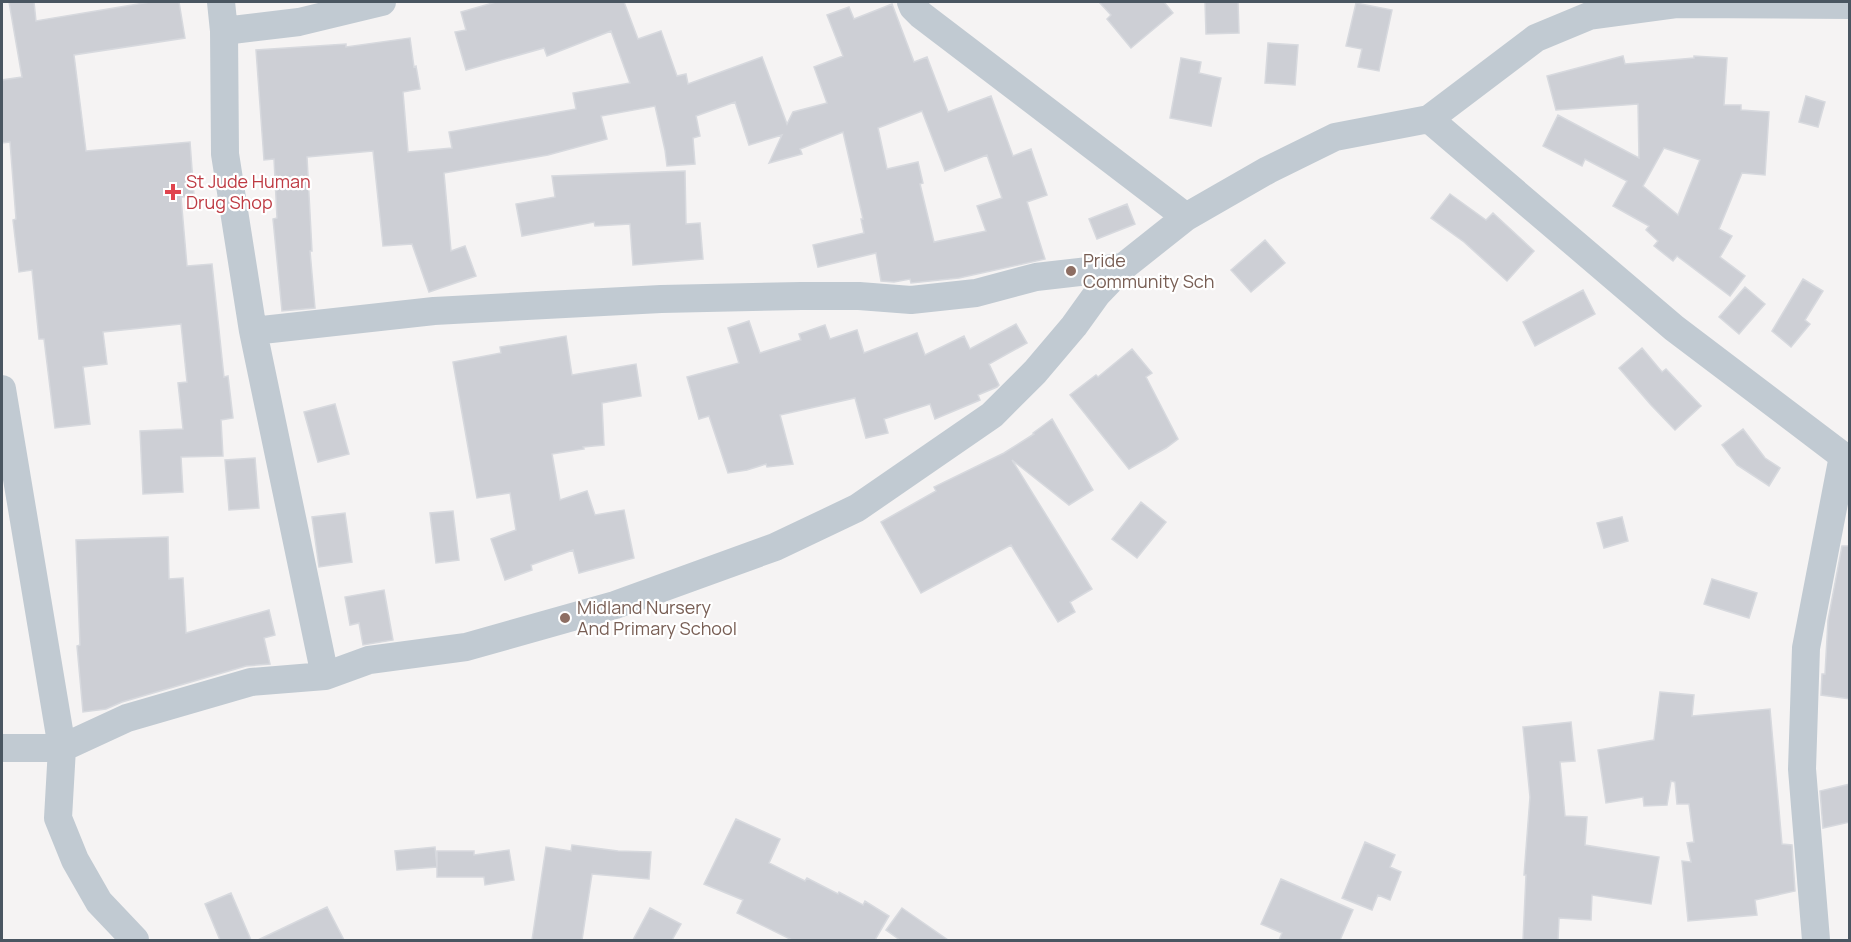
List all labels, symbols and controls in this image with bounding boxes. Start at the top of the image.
place label: St Jude Human Drug Shop [186,169,311,214]
marker: St Jude Human Drug Shop [164,183,182,201]
place label: Pride Community Sch [1083,248,1214,293]
marker: Pride Community Sch [1064,264,1078,278]
place label: Midland Nursery And Primary School [577,595,737,640]
marker: Midland Nursery And Primary School [558,611,572,625]

